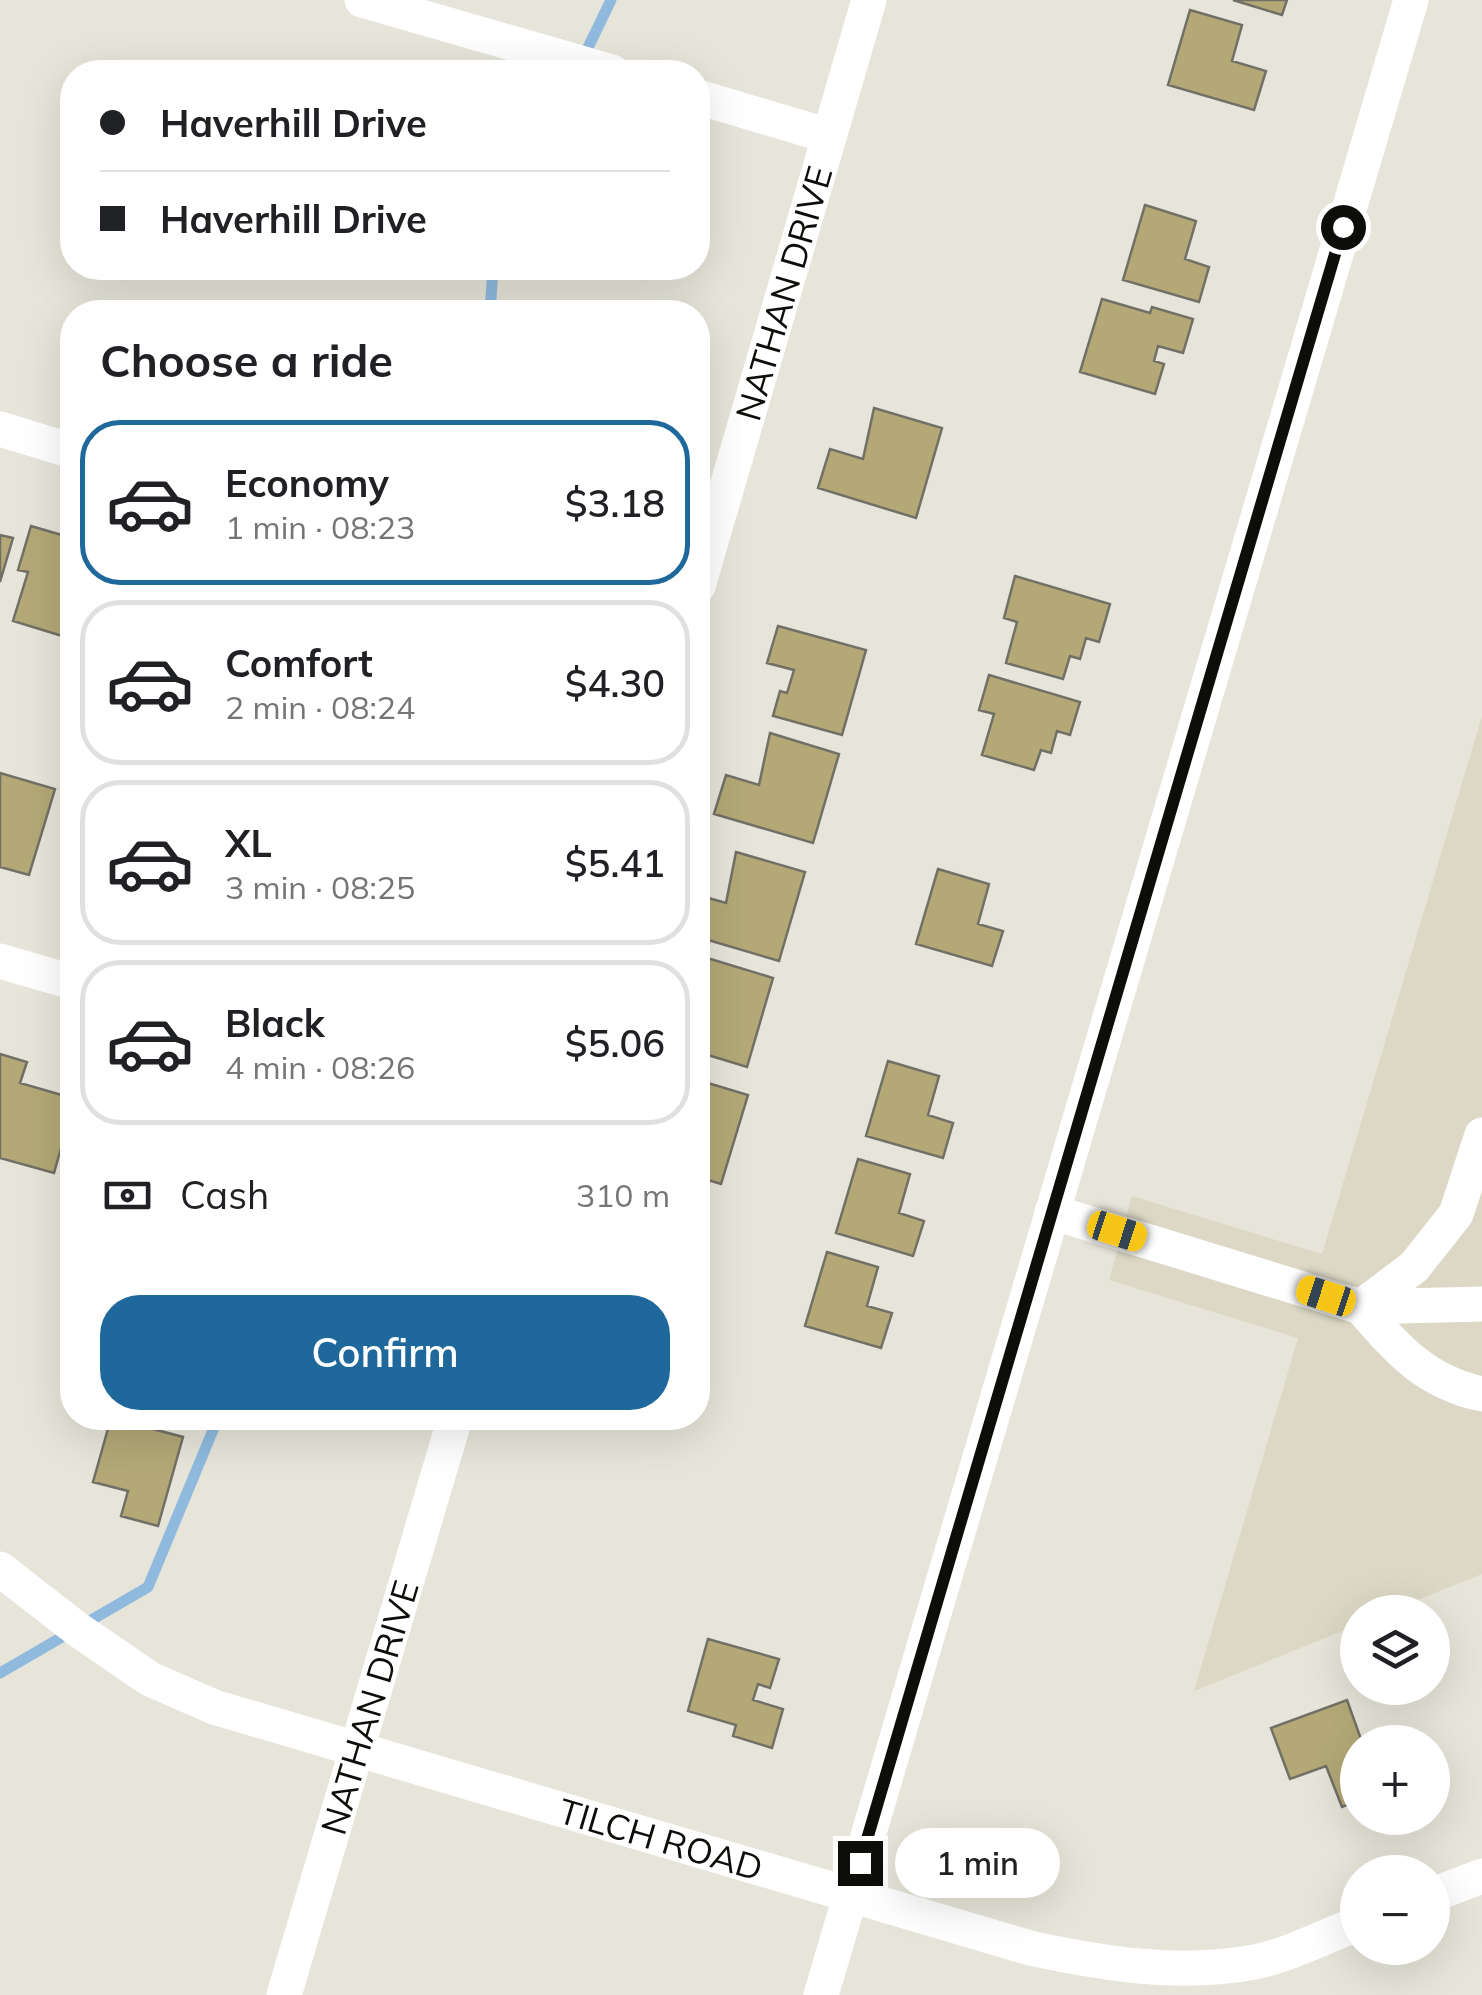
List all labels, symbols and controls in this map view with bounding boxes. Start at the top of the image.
text: Haverhill Drive [160,99,427,147]
street label: NATHAN DRIVE [726,161,841,425]
text: Haverhill Drive [160,195,427,243]
route start [1321,205,1366,250]
text: Choose a ride [100,332,393,388]
icon: car [105,458,195,548]
text: Economy [225,459,389,507]
text: $3.18 [565,479,665,527]
text: 1 min · 08:23 [225,507,415,547]
icon: car [105,638,195,728]
text: Comfort [225,639,373,687]
text: $4.30 [565,659,665,707]
text: 2 min · 08:24 [225,687,415,727]
icon: car [105,818,195,908]
text: XL [225,819,272,867]
text: $5.41 [565,839,665,887]
text: 3 min · 08:25 [225,867,415,907]
icon: car [105,998,195,1088]
text: Black [225,999,325,1047]
text: $5.06 [565,1019,665,1067]
text: 4 min · 08:26 [225,1047,415,1087]
icon: cash [100,1168,155,1223]
text: Cash [180,1171,269,1219]
text: 310 m [576,1175,670,1215]
car [1084,1207,1150,1255]
car [1293,1272,1359,1320]
button: Confirm [100,1295,670,1410]
street label: NATHAN DRIVE [311,1575,428,1840]
map controls [1340,1595,1450,1965]
button: layers [1340,1595,1450,1705]
button: + [1340,1725,1450,1835]
street label: TILCH ROAD [554,1788,768,1890]
callout: 1 min [895,1828,1060,1898]
route end [838,1841,883,1886]
text: 1 min [936,1843,1019,1883]
button: − [1340,1855,1450,1965]

